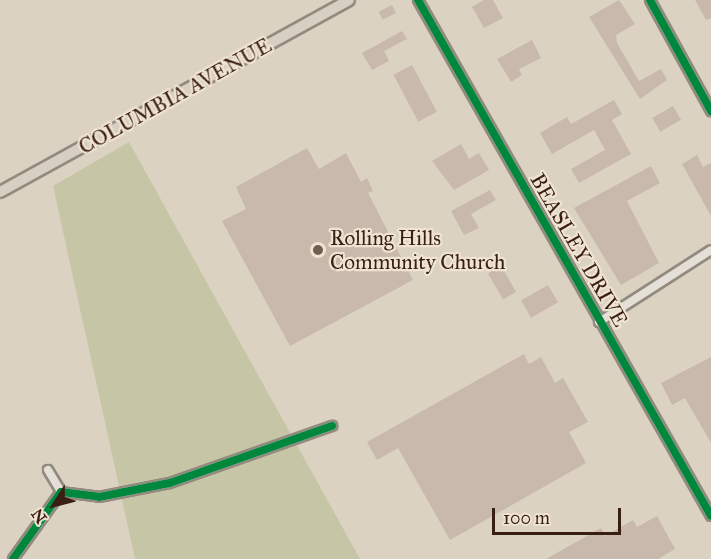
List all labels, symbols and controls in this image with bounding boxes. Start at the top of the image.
street label: COLUMBIA AVENUE [74,33,276,159]
street label: BEASLEY DRIVE [525,169,633,331]
place label: Rolling Hills Community Church [330,225,506,275]
marker: Rolling Hills Community Church [311,243,325,257]
north arrow [24,475,84,535]
scale bar [495,496,624,534]
text: N [27,505,51,527]
text: 100 m [503,507,550,529]

